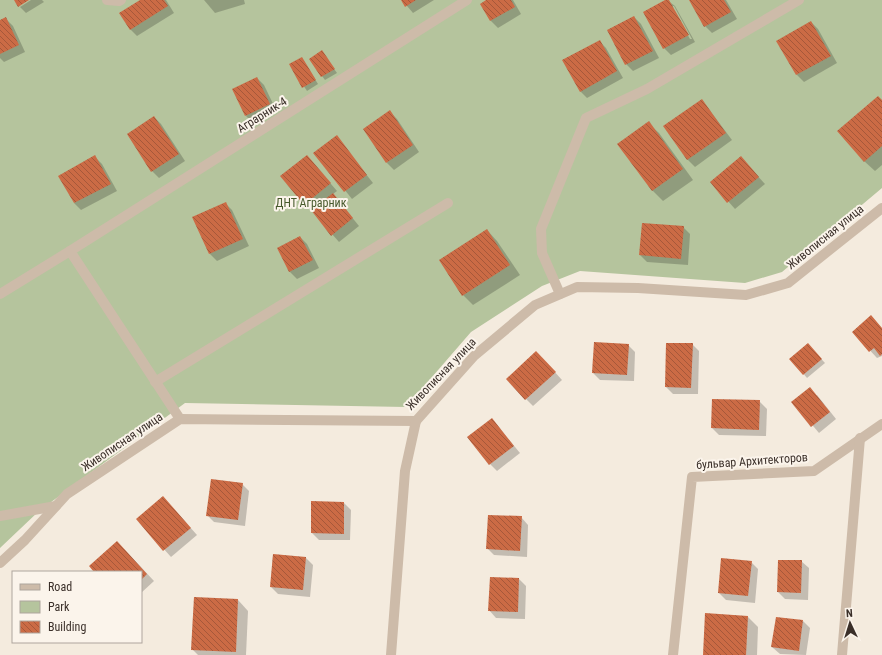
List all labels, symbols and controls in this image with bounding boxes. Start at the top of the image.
street label: Аграрник-4 [235,94,289,136]
park label: ДНТ Аграрник [276,196,347,210]
street label: Живописная улица [784,202,866,272]
street label: Живописная улица [403,335,479,413]
street label: Живописная улица [79,410,165,474]
street label: бульвар Архитекторов [696,450,808,472]
legend [12,571,142,643]
text: Road [48,580,72,594]
text: Park [48,600,70,614]
north arrow [830,603,870,643]
text: N [846,607,853,620]
text: Building [48,620,86,634]

